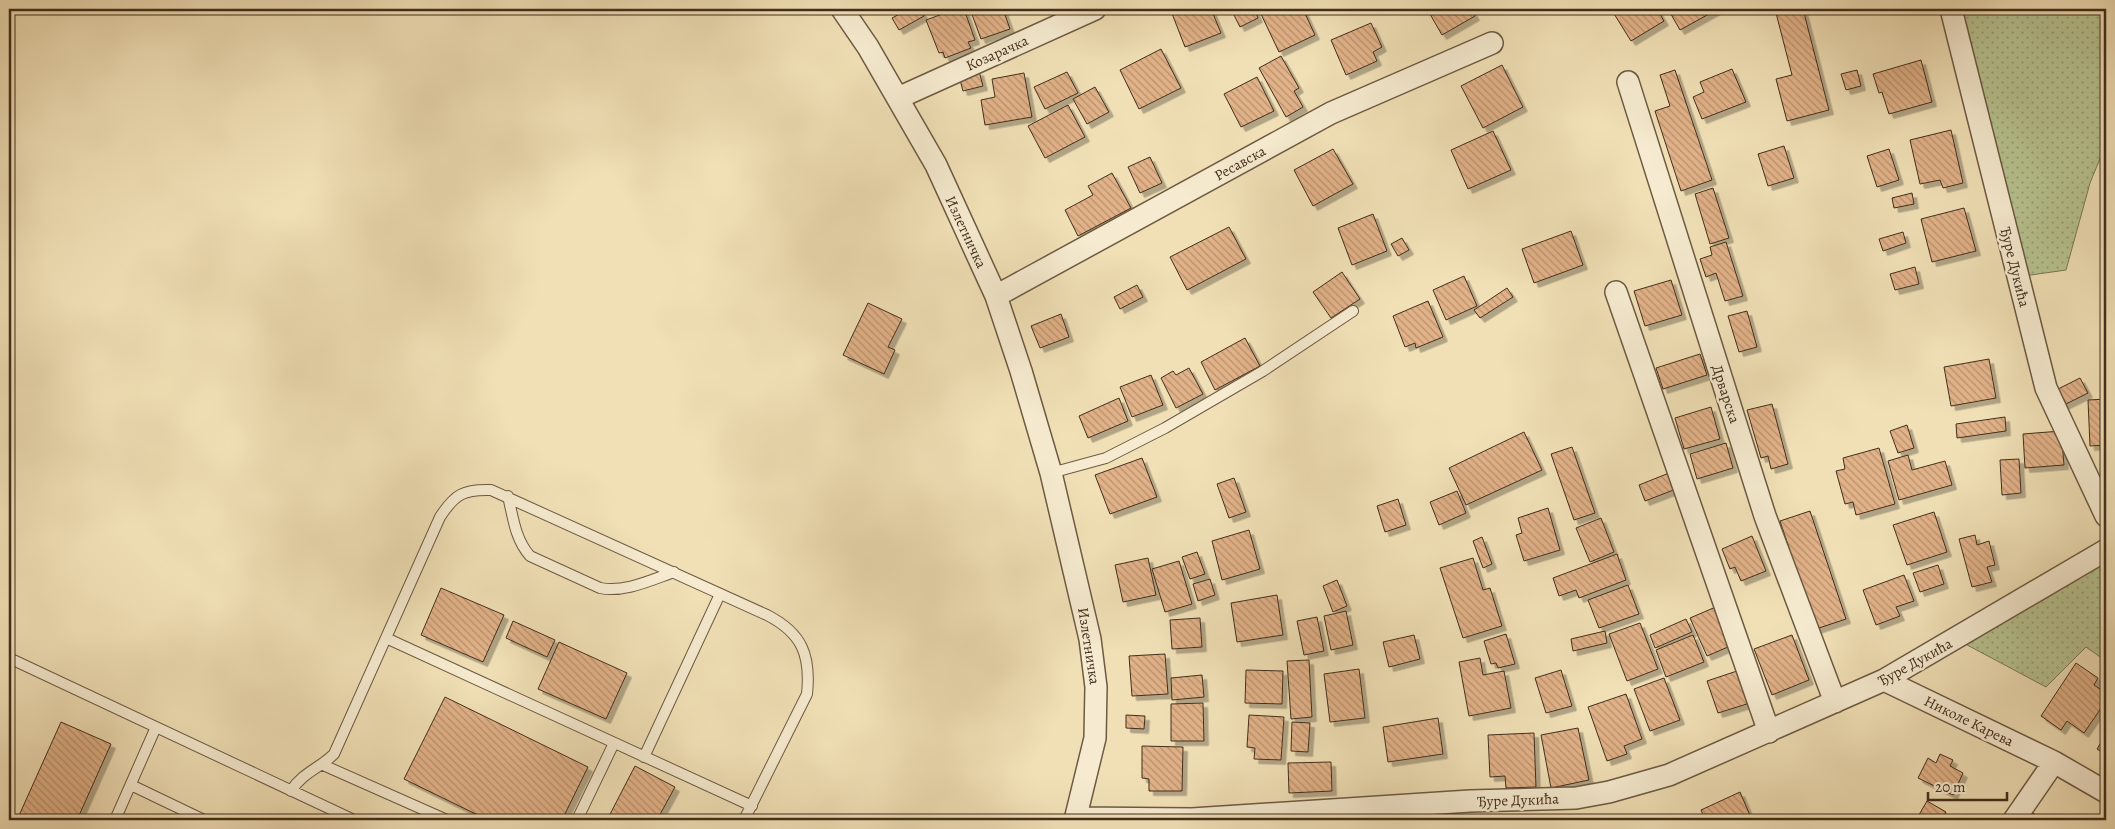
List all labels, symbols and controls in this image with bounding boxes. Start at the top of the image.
street label: Козарачка [963,30,1031,76]
street label: Ресавска [1211,141,1269,185]
street label: Излетничка [940,193,992,272]
street label: Ђуре Дукића [1995,225,2035,309]
street label: Дрварска [1707,362,1745,426]
street label: Излетничка [1073,606,1105,686]
street label: Ђуре Дукића [1874,633,1956,691]
street label: Николе Карева [1921,691,2017,751]
scale bar [1928,769,2006,801]
text: 20 m [1935,777,1966,797]
street label: Ђуре Дукића [1477,789,1559,811]

